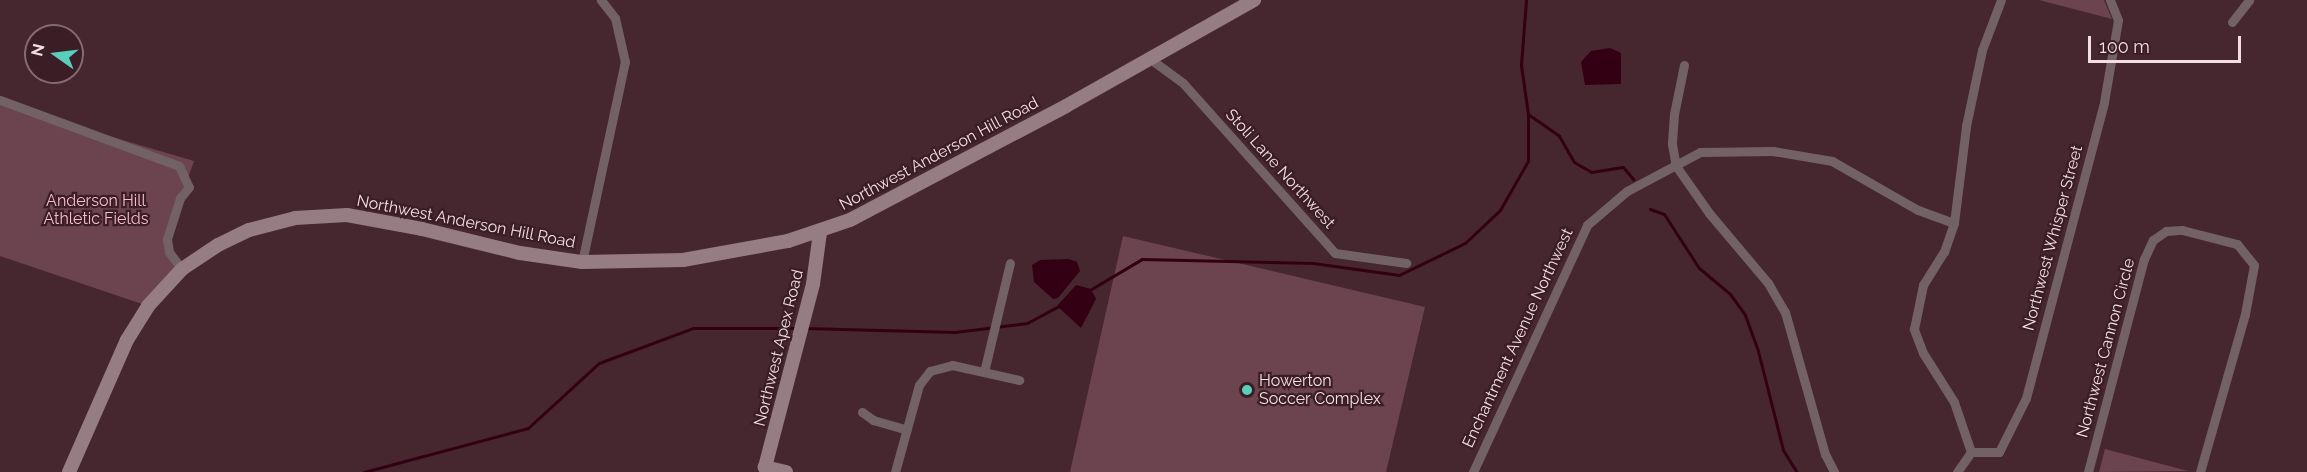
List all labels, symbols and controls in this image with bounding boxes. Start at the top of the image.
north arrow [24,24,84,84]
scale bar [2091,24,2244,62]
text: 100 m [2099,36,2150,57]
text: N [27,42,49,58]
street label: Northwest Anderson Hill Road [836,93,1042,215]
street label: Stoli Lane Northwest [1221,105,1339,233]
street label: Northwest Whisper Street [2019,143,2087,333]
park label: Anderson Hill Athletic Fields [44,191,148,229]
street label: Northwest Anderson Hill Road [355,191,577,253]
street label: Enchantment Avenue Northwest [1458,225,1578,451]
street label: Northwest Cannon Circle [2073,256,2139,440]
street label: Northwest Apex Road [750,267,808,429]
place label: Howerton Soccer Complex [1259,371,1381,409]
marker: Howerton Soccer Complex [1240,383,1254,397]

